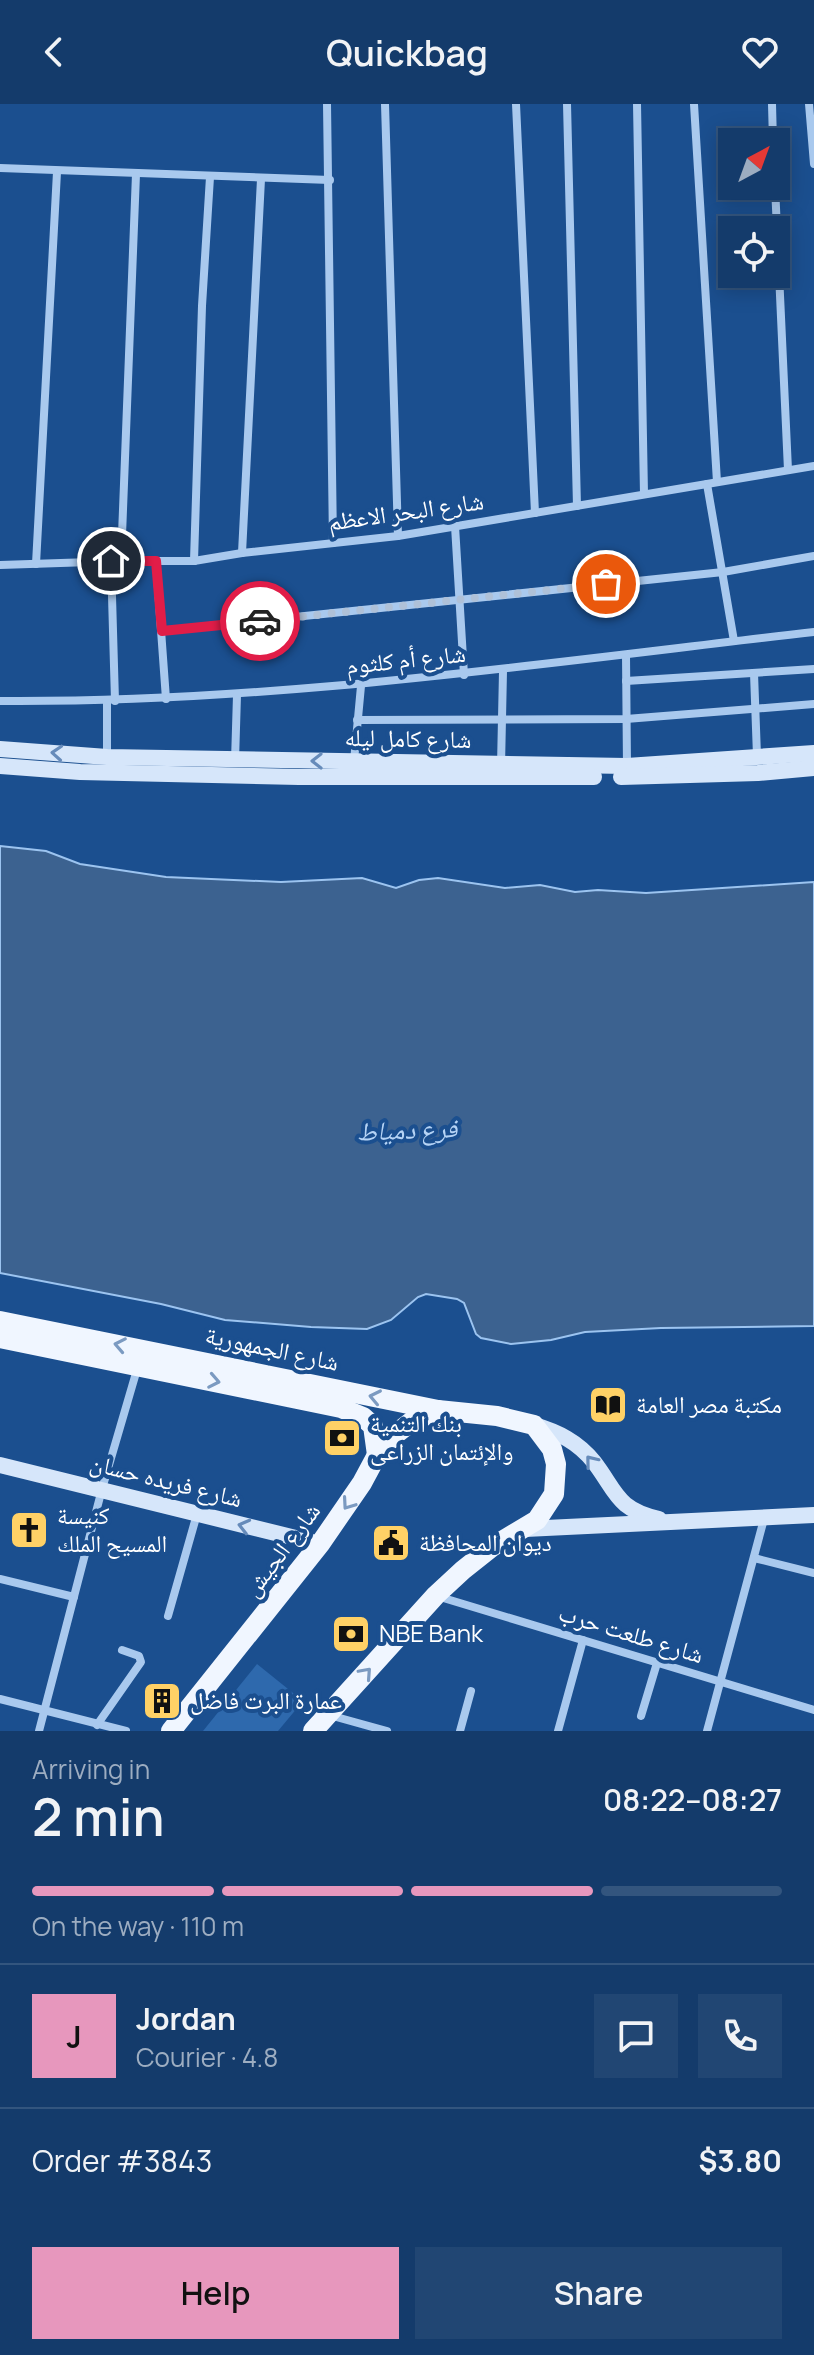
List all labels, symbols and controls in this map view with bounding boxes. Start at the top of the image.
text: Quickbag [326,28,488,77]
icon: back [32,30,76,74]
icon: heart [738,30,782,74]
north arrow [718,128,790,200]
map controls [718,128,790,288]
button: locate [718,216,790,288]
street label: شارع البحر الاعظم [326,483,486,539]
pin [77,527,145,595]
icon: home [89,539,133,583]
pin [572,550,640,618]
icon: bag [584,562,628,606]
courier [220,581,300,661]
icon: car [238,599,282,643]
street label: شارع أم كلثوم [344,636,467,682]
street label: شارع كامل ليله [344,720,472,755]
one-way arrow [50,745,63,762]
one-way arrow [310,752,323,770]
water label: فرع دمياط [356,1109,459,1149]
street label: شارع الجمهورية [202,1317,342,1378]
one-way arrow [114,1337,128,1354]
one-way arrow [206,1372,220,1389]
library icon: مكتبة مصر العامة [587,1384,629,1426]
place label: مكتبة مصر العامة [636,1387,782,1420]
one-way arrow [369,1389,382,1406]
place label: بنك التنمية والإئتمان الزراعى [370,1406,514,1467]
bank icon: بنك التنمية والإئتمان الزراعى [321,1417,363,1459]
street label: شارع فريده حسان [87,1445,246,1514]
one-way arrow [587,1455,601,1470]
street label: شارع الجيش [234,1495,327,1603]
one-way arrow [343,1495,358,1509]
place label: كنيسة المسيح الملك [57,1498,167,1559]
church icon: كنيسة المسيح الملك [8,1509,50,1551]
one-way arrow [238,1518,252,1535]
public building icon: ديوان المحافظة [370,1522,412,1564]
place label: ديوان المحافظة [419,1525,552,1558]
street label: شارع طلعت حرب [555,1595,708,1670]
bank icon: NBE Bank [330,1613,372,1655]
place label: NBE Bank [379,1616,484,1649]
one-way arrow [356,1668,371,1683]
building icon: عمارة البرت فاضل [141,1680,183,1722]
place label: عمارة البرت فاضل [190,1683,342,1716]
text: Arriving in [32,1751,150,1787]
text: 08:22–08:27 [603,1779,782,1820]
text: 2 min [32,1781,165,1852]
text: On the way · 110 m [32,1908,244,1944]
button: chat [594,1994,678,2078]
button: phone [698,1994,782,2078]
text: Jordan [136,1998,236,2039]
text: J [66,2016,82,2057]
text: Courier · 4.8 [136,2039,278,2075]
text: Order #3843 [32,2140,212,2181]
text: $3.80 [698,2140,782,2181]
button: Help [32,2247,399,2339]
button: Share [415,2247,782,2339]

